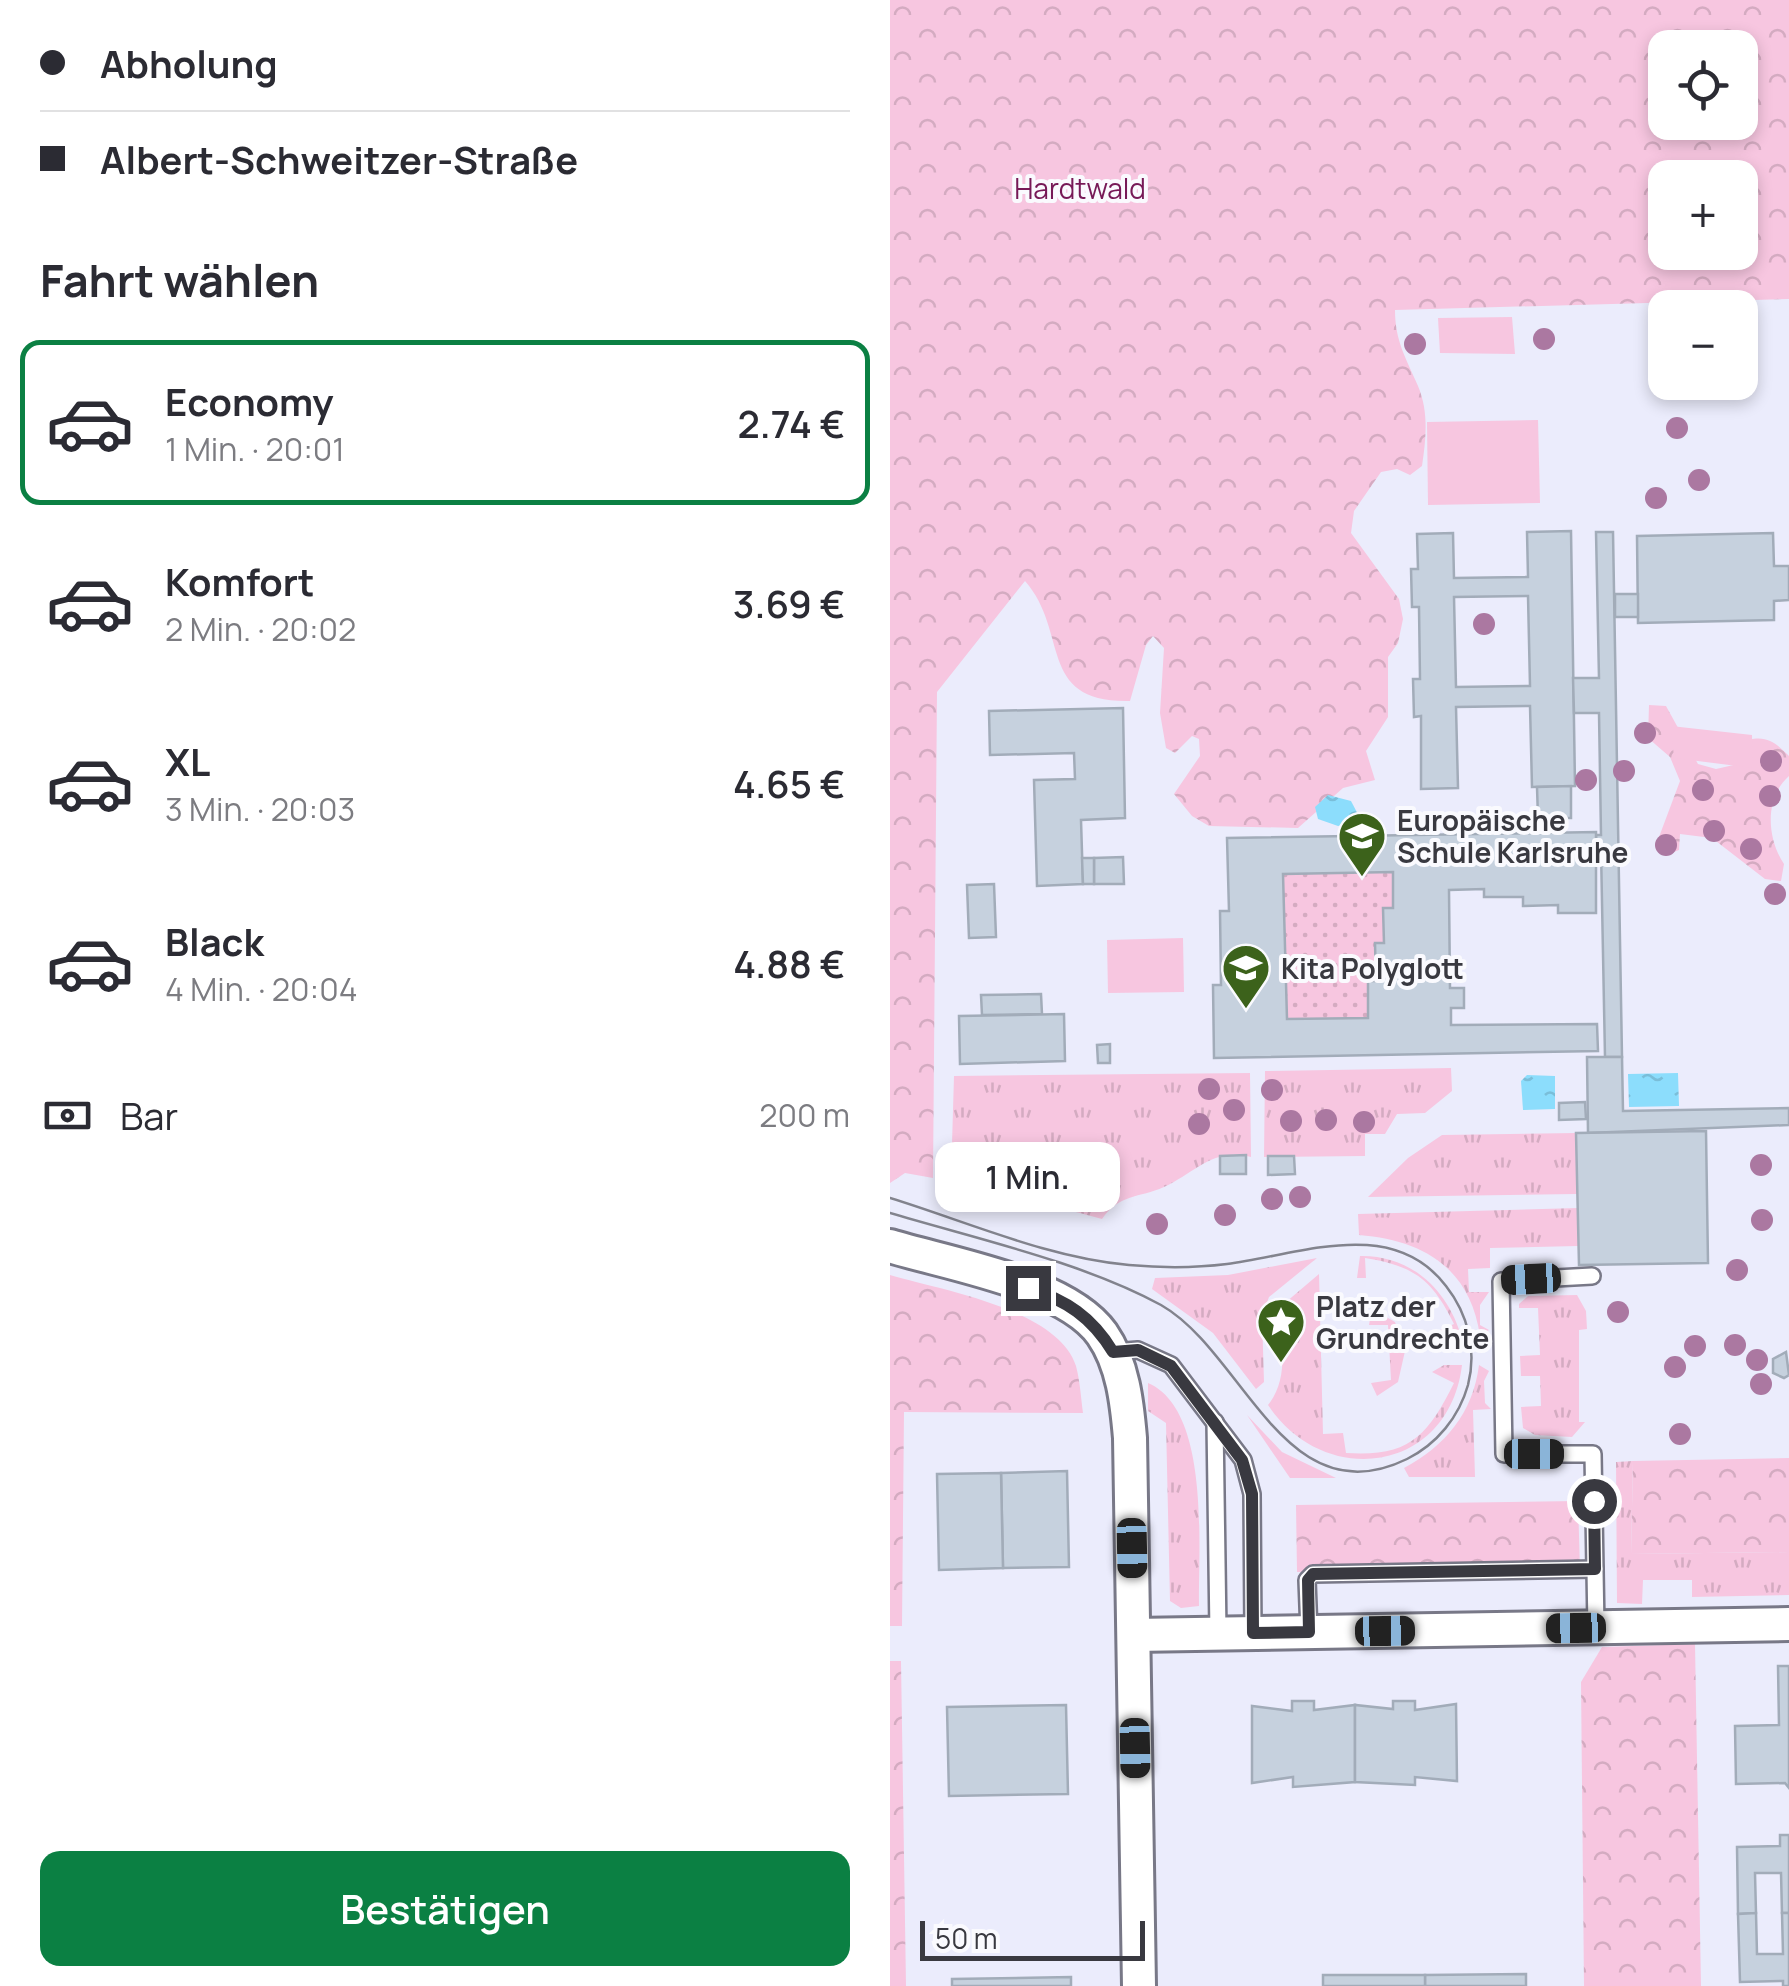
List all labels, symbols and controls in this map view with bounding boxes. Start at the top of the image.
map controls [1648,30,1758,400]
button: locate [1648,30,1758,140]
text: Abholung [100,37,278,89]
text: Albert-Schweitzer-Straße [100,133,578,185]
button: + [1648,160,1758,270]
park label: Hardtwald [1014,169,1146,207]
text: Fahrt wählen [40,249,319,311]
button: − [1648,290,1758,400]
text: Economy [165,375,334,427]
icon: car [45,378,135,468]
text: 2.74 € [737,397,845,449]
text: 1 Min. · 20:01 [165,427,345,471]
text: Komfort [165,555,314,607]
icon: car [45,558,135,648]
text: 3.69 € [733,577,845,629]
text: 2 Min. · 20:02 [165,607,356,651]
text: XL [165,735,210,787]
icon: car [45,738,135,828]
text: 4.65 € [733,757,845,809]
text: 3 Min. · 20:03 [165,787,355,831]
place label: Europäische Schule Karlsruhe [1397,801,1628,871]
school or university icon: Europäische Schule Karlsruhe [1336,810,1388,878]
text: Black [165,915,264,967]
icon: car [45,918,135,1008]
text: 4.88 € [733,937,845,989]
school or university icon: Kita Polyglott [1220,942,1272,1010]
place label: Kita Polyglott [1281,949,1464,987]
text: 4 Min. · 20:04 [165,967,358,1011]
icon: cash [40,1088,95,1143]
text: Bar [120,1089,178,1141]
text: 200 m [759,1093,850,1137]
callout: 1 Min. [936,1143,1120,1213]
text: 1 Min. [985,1155,1070,1199]
car [1500,1262,1562,1296]
route end [1006,1266,1051,1311]
place label: Platz der Grundrechte [1316,1287,1489,1357]
place icon: Platz der Grundrechte [1255,1296,1307,1364]
car [1504,1439,1564,1469]
route start [1572,1479,1617,1524]
car [1116,1518,1148,1578]
car [1546,1612,1606,1644]
car [1355,1615,1415,1647]
car [1119,1718,1151,1778]
button: Bestätigen [40,1851,850,1966]
scale bar [920,1916,1145,1960]
text: 50 m [935,1919,998,1957]

